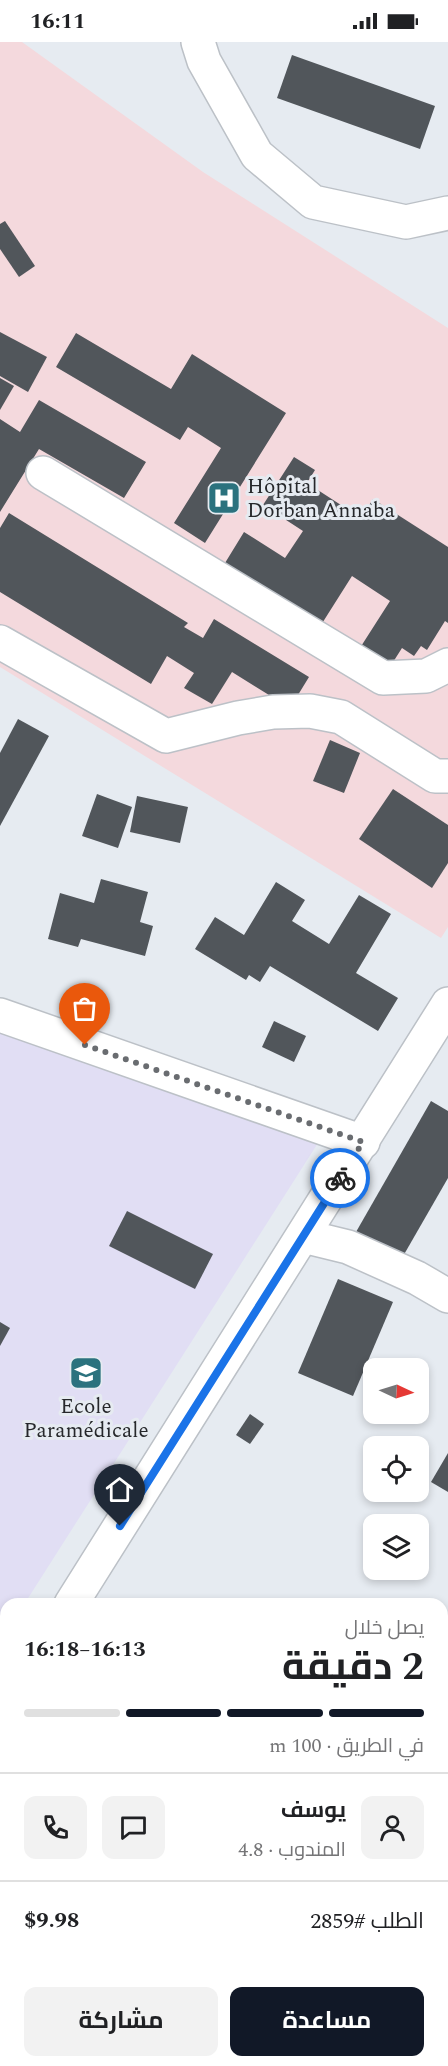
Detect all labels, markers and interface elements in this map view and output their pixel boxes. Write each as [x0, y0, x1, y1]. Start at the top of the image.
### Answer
text: 16:11 [30, 5, 85, 38]
place label: Hôpital Dorban Annaba [247, 471, 396, 527]
hospital icon: Hôpital Dorban Annaba [206, 480, 242, 516]
pin [59, 983, 110, 1045]
icon: bag [68, 992, 101, 1025]
courier [310, 1148, 370, 1208]
icon: bike [324, 1162, 357, 1195]
school or university icon: Ecole Paramédicale [68, 1355, 104, 1391]
north arrow [363, 1358, 429, 1424]
map controls [363, 1358, 429, 1580]
place label: Ecole Paramédicale [23, 1391, 149, 1447]
button: locate [363, 1436, 429, 1502]
pin [94, 1464, 145, 1526]
icon: home [103, 1473, 136, 1506]
button: layers [363, 1514, 429, 1580]
text: يصل خلال [345, 1613, 424, 1643]
text: 16:13–16:18 [24, 1633, 146, 1666]
text: 2 دقيقة [282, 1638, 424, 1697]
text: في الطريق · 100 m [269, 1731, 424, 1761]
text: يوسف [281, 1794, 346, 1827]
button: phone [24, 1796, 87, 1859]
button: chat [102, 1796, 165, 1859]
button: person [361, 1796, 424, 1859]
text: المندوب · 4.8 [238, 1835, 346, 1865]
text: $9.98 [24, 1904, 79, 1937]
text: الطلب #2859 [310, 1905, 424, 1938]
button: مشاركة [24, 1987, 218, 2056]
button: مساعدة [230, 1987, 424, 2056]

